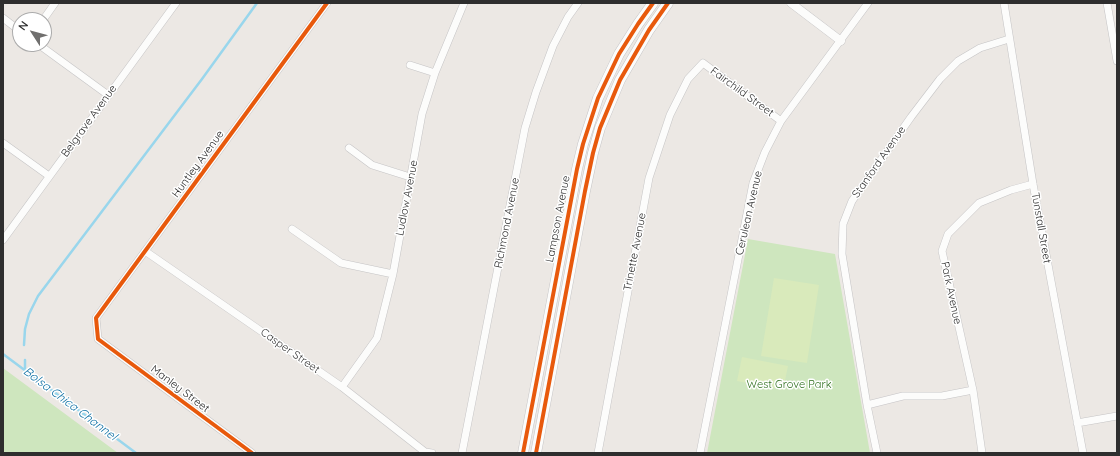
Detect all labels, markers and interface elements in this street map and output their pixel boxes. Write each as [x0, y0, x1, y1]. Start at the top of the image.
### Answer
north arrow [12, 12, 52, 52]
text: N [15, 18, 31, 33]
street label: Fairchild Street [708, 64, 776, 120]
street label: Belgrave Avenue [58, 82, 120, 160]
street label: Stanford Avenue [849, 124, 909, 200]
street label: Huntley Avenue [169, 128, 227, 200]
street label: Ludlow Avenue [393, 159, 421, 237]
street label: Cerulean Avenue [733, 170, 765, 256]
street label: Lampson Avenue [543, 175, 573, 263]
street label: Richmond Avenue [492, 177, 522, 269]
street label: Tunstall Street [1028, 192, 1054, 264]
street label: Trinette Avenue [621, 212, 649, 292]
street label: Park Avenue [938, 260, 964, 326]
street label: Casper Street [258, 326, 322, 376]
street label: Manley Street [148, 363, 212, 415]
water label: Bolsa Chica Channel [20, 364, 120, 444]
park label: West Grove Park [746, 378, 832, 392]

